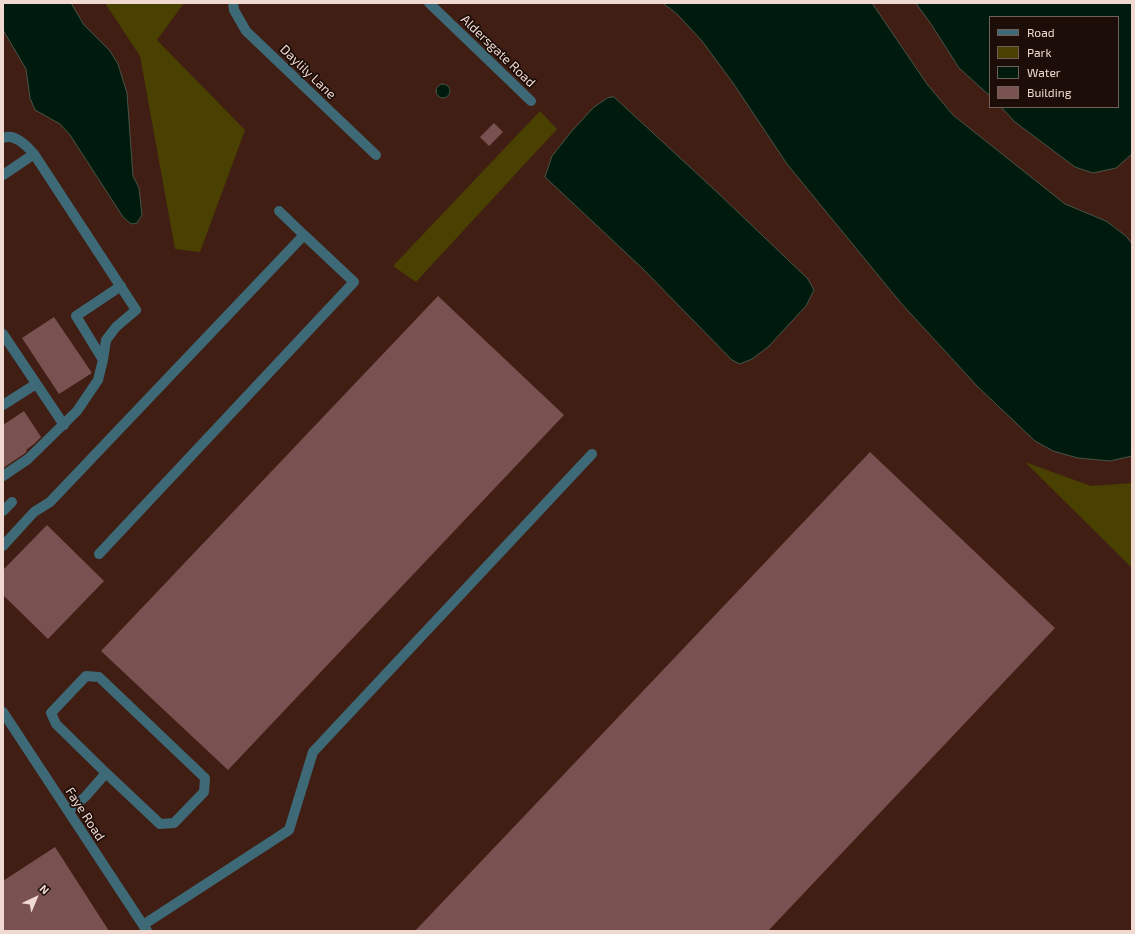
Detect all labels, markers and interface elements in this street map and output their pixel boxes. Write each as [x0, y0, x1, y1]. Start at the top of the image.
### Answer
street label: Aldersgate Road [458, 12, 538, 90]
legend [989, 16, 1119, 108]
text: Road [1027, 25, 1055, 39]
street label: Daylily Lane [277, 42, 339, 102]
text: Park [1027, 45, 1052, 59]
text: Water [1027, 65, 1061, 79]
text: Building [1027, 85, 1071, 99]
street label: Faye Road [62, 784, 108, 844]
north arrow [16, 878, 56, 918]
text: N [37, 882, 52, 896]

